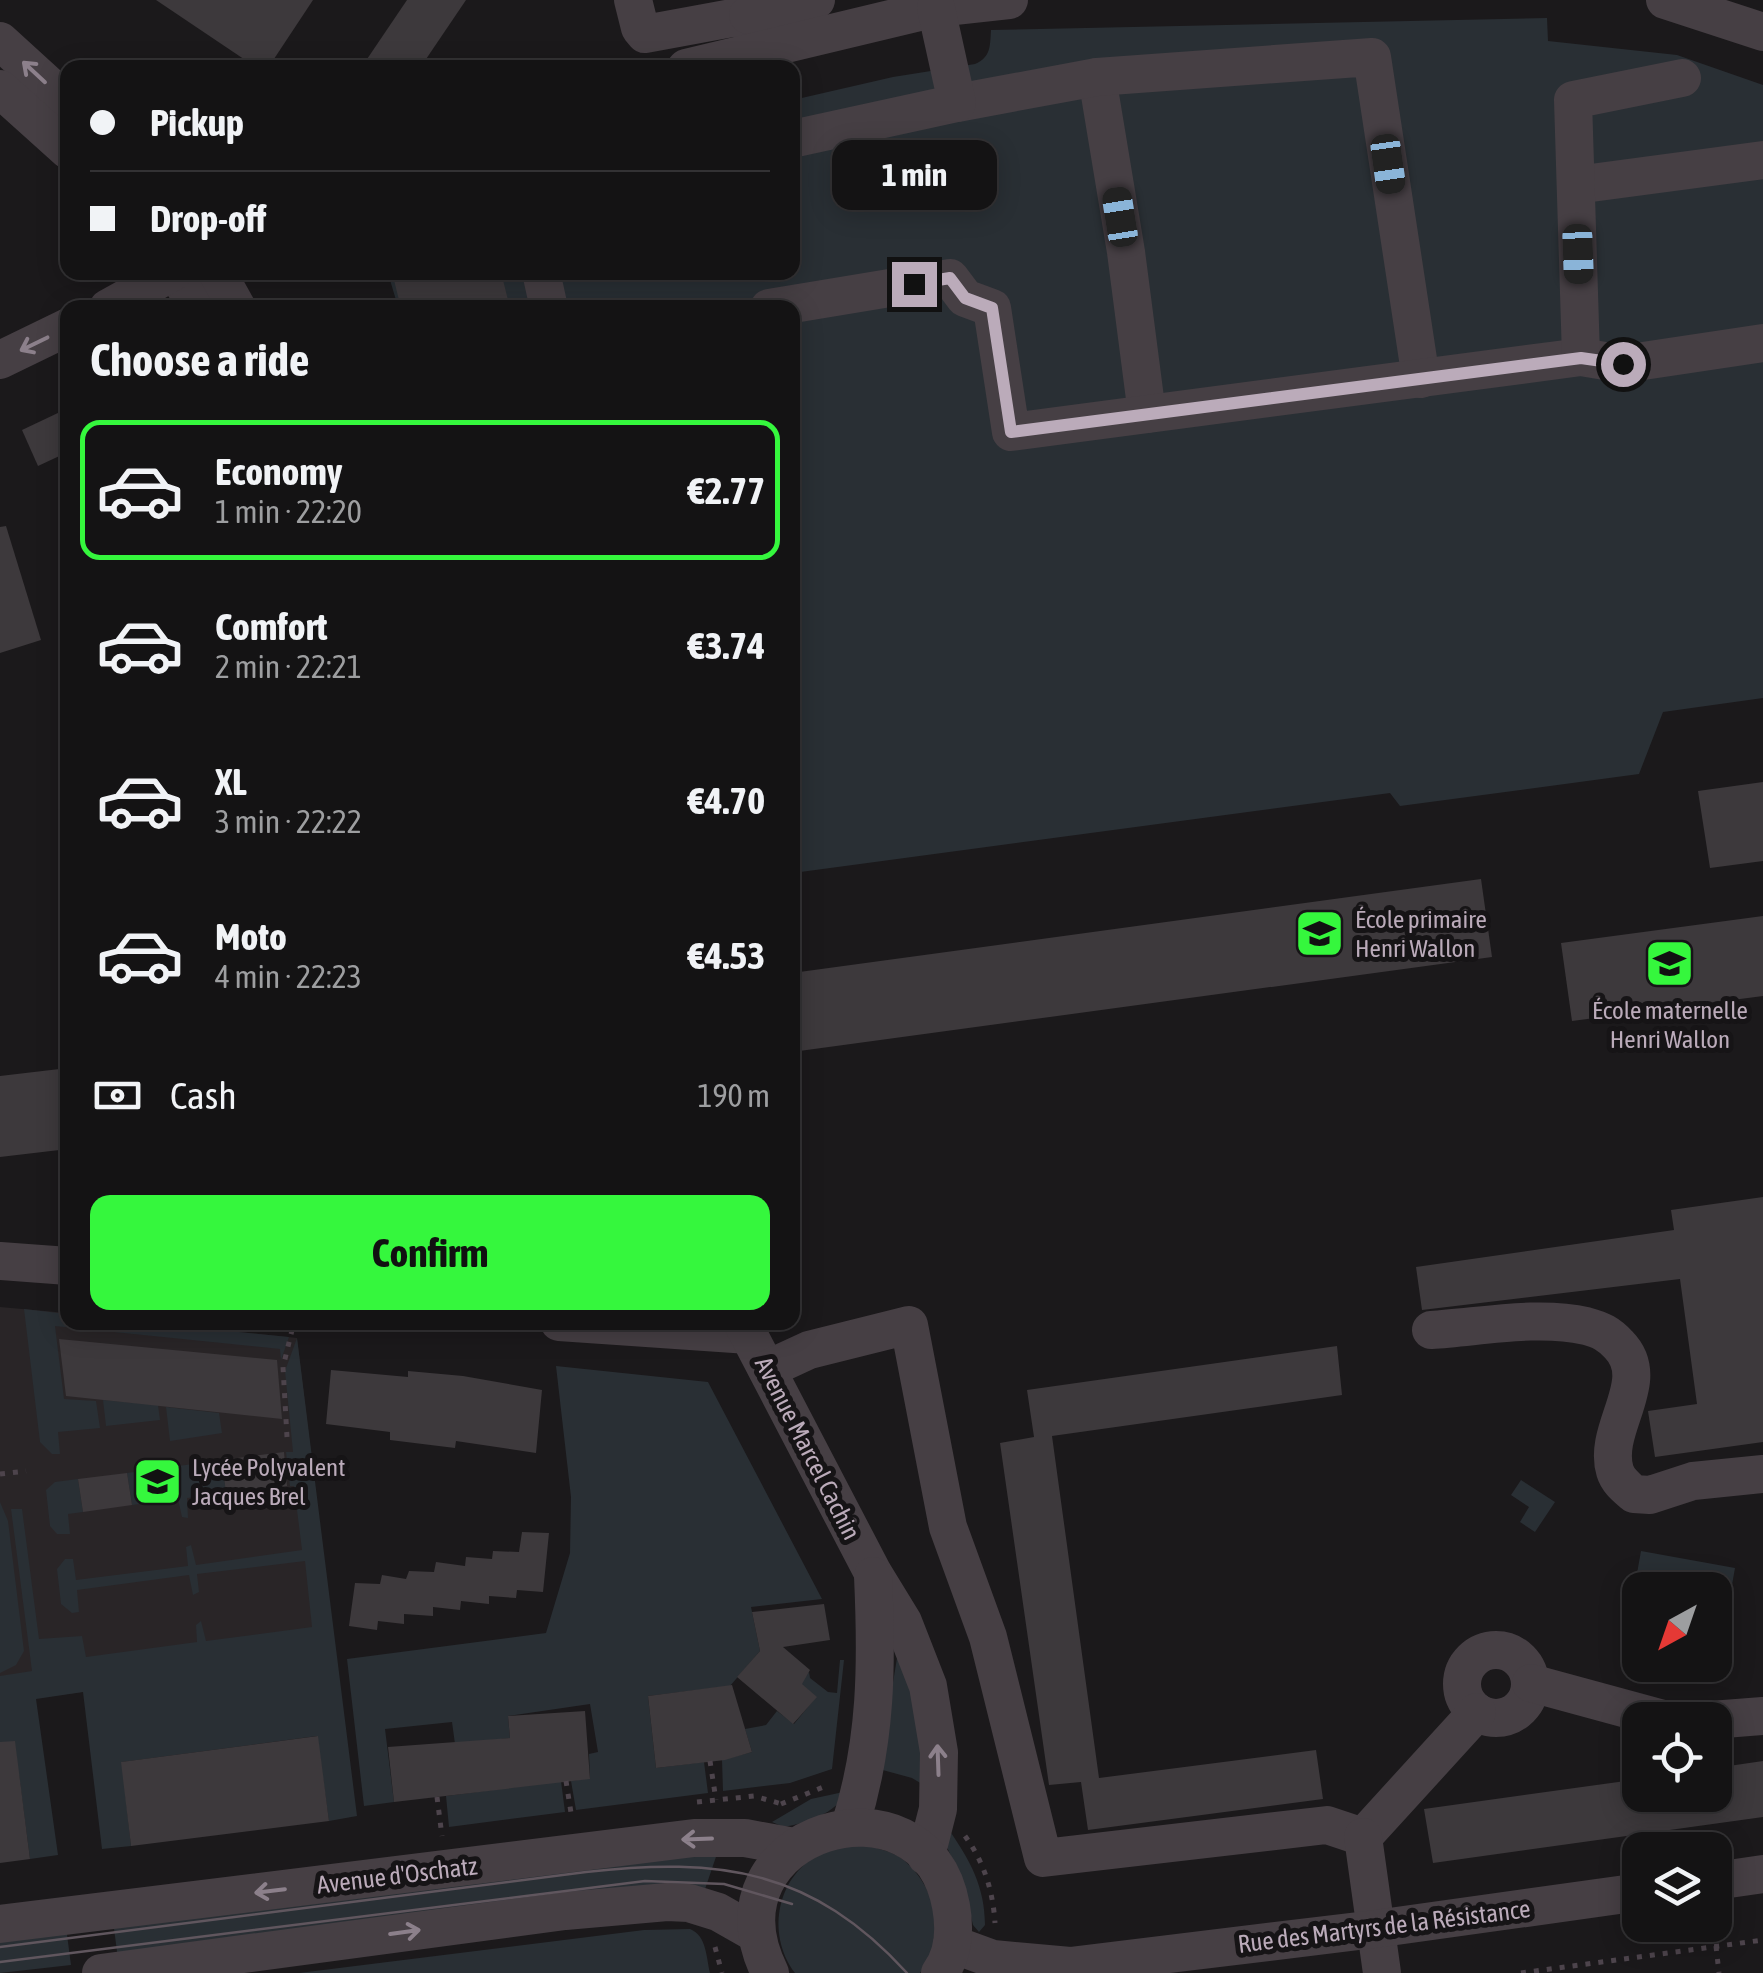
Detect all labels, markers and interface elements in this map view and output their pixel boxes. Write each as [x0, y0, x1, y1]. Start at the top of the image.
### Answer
one-way arrow [22, 61, 47, 84]
text: Pickup [150, 101, 244, 144]
car [1369, 132, 1407, 196]
callout: 1 min [832, 139, 996, 209]
text: 1 min [882, 156, 947, 193]
car [1100, 185, 1140, 249]
text: Drop-off [150, 197, 266, 240]
car [1562, 223, 1594, 285]
route end [892, 262, 937, 307]
text: Choose a ride [90, 334, 309, 386]
one-way arrow [19, 335, 49, 354]
route start [1601, 342, 1646, 387]
icon: car [95, 445, 185, 535]
text: Economy [215, 450, 342, 493]
text: €2.77 [688, 469, 765, 512]
text: 1 min · 22:20 [215, 493, 362, 530]
icon: car [95, 600, 185, 690]
text: Comfort [215, 605, 327, 648]
text: €3.74 [688, 624, 765, 667]
text: 2 min · 22:21 [215, 648, 362, 685]
icon: car [95, 755, 185, 845]
text: XL [215, 760, 247, 803]
text: €4.70 [688, 779, 765, 822]
text: 3 min · 22:22 [215, 803, 362, 840]
place label: École primaire Henri Wallon [1355, 905, 1487, 962]
school or university icon: École primaire Henri Wallon [1294, 907, 1346, 959]
icon: car [95, 910, 185, 1000]
text: Moto [215, 915, 287, 958]
text: €4.53 [688, 934, 765, 977]
school or university icon: École maternelle Henri Wallon [1644, 938, 1696, 990]
text: 4 min · 22:23 [215, 958, 362, 995]
place label: École maternelle Henri Wallon [1592, 996, 1748, 1053]
icon: cash [90, 1068, 145, 1123]
text: Cash [170, 1074, 237, 1117]
text: 190 m [697, 1077, 770, 1114]
button: Confirm [90, 1195, 770, 1310]
street label: Avenue Marcel Cachin [750, 1352, 866, 1544]
place label: Lycée Polyvalent Jacques Brel [192, 1453, 345, 1510]
school or university icon: Lycée Polyvalent Jacques Brel [131, 1455, 183, 1507]
north arrow [1622, 1572, 1732, 1682]
map controls [1622, 1572, 1732, 1942]
button: locate [1622, 1702, 1732, 1812]
one-way arrow [929, 1744, 948, 1776]
one-way arrow [682, 1830, 714, 1849]
button: layers [1622, 1832, 1732, 1942]
street label: Avenue d'Oschatz [315, 1851, 479, 1899]
one-way arrow [255, 1882, 287, 1900]
street label: Rue des Martyrs de la Résistance [1236, 1894, 1532, 1958]
one-way arrow [389, 1923, 421, 1941]

